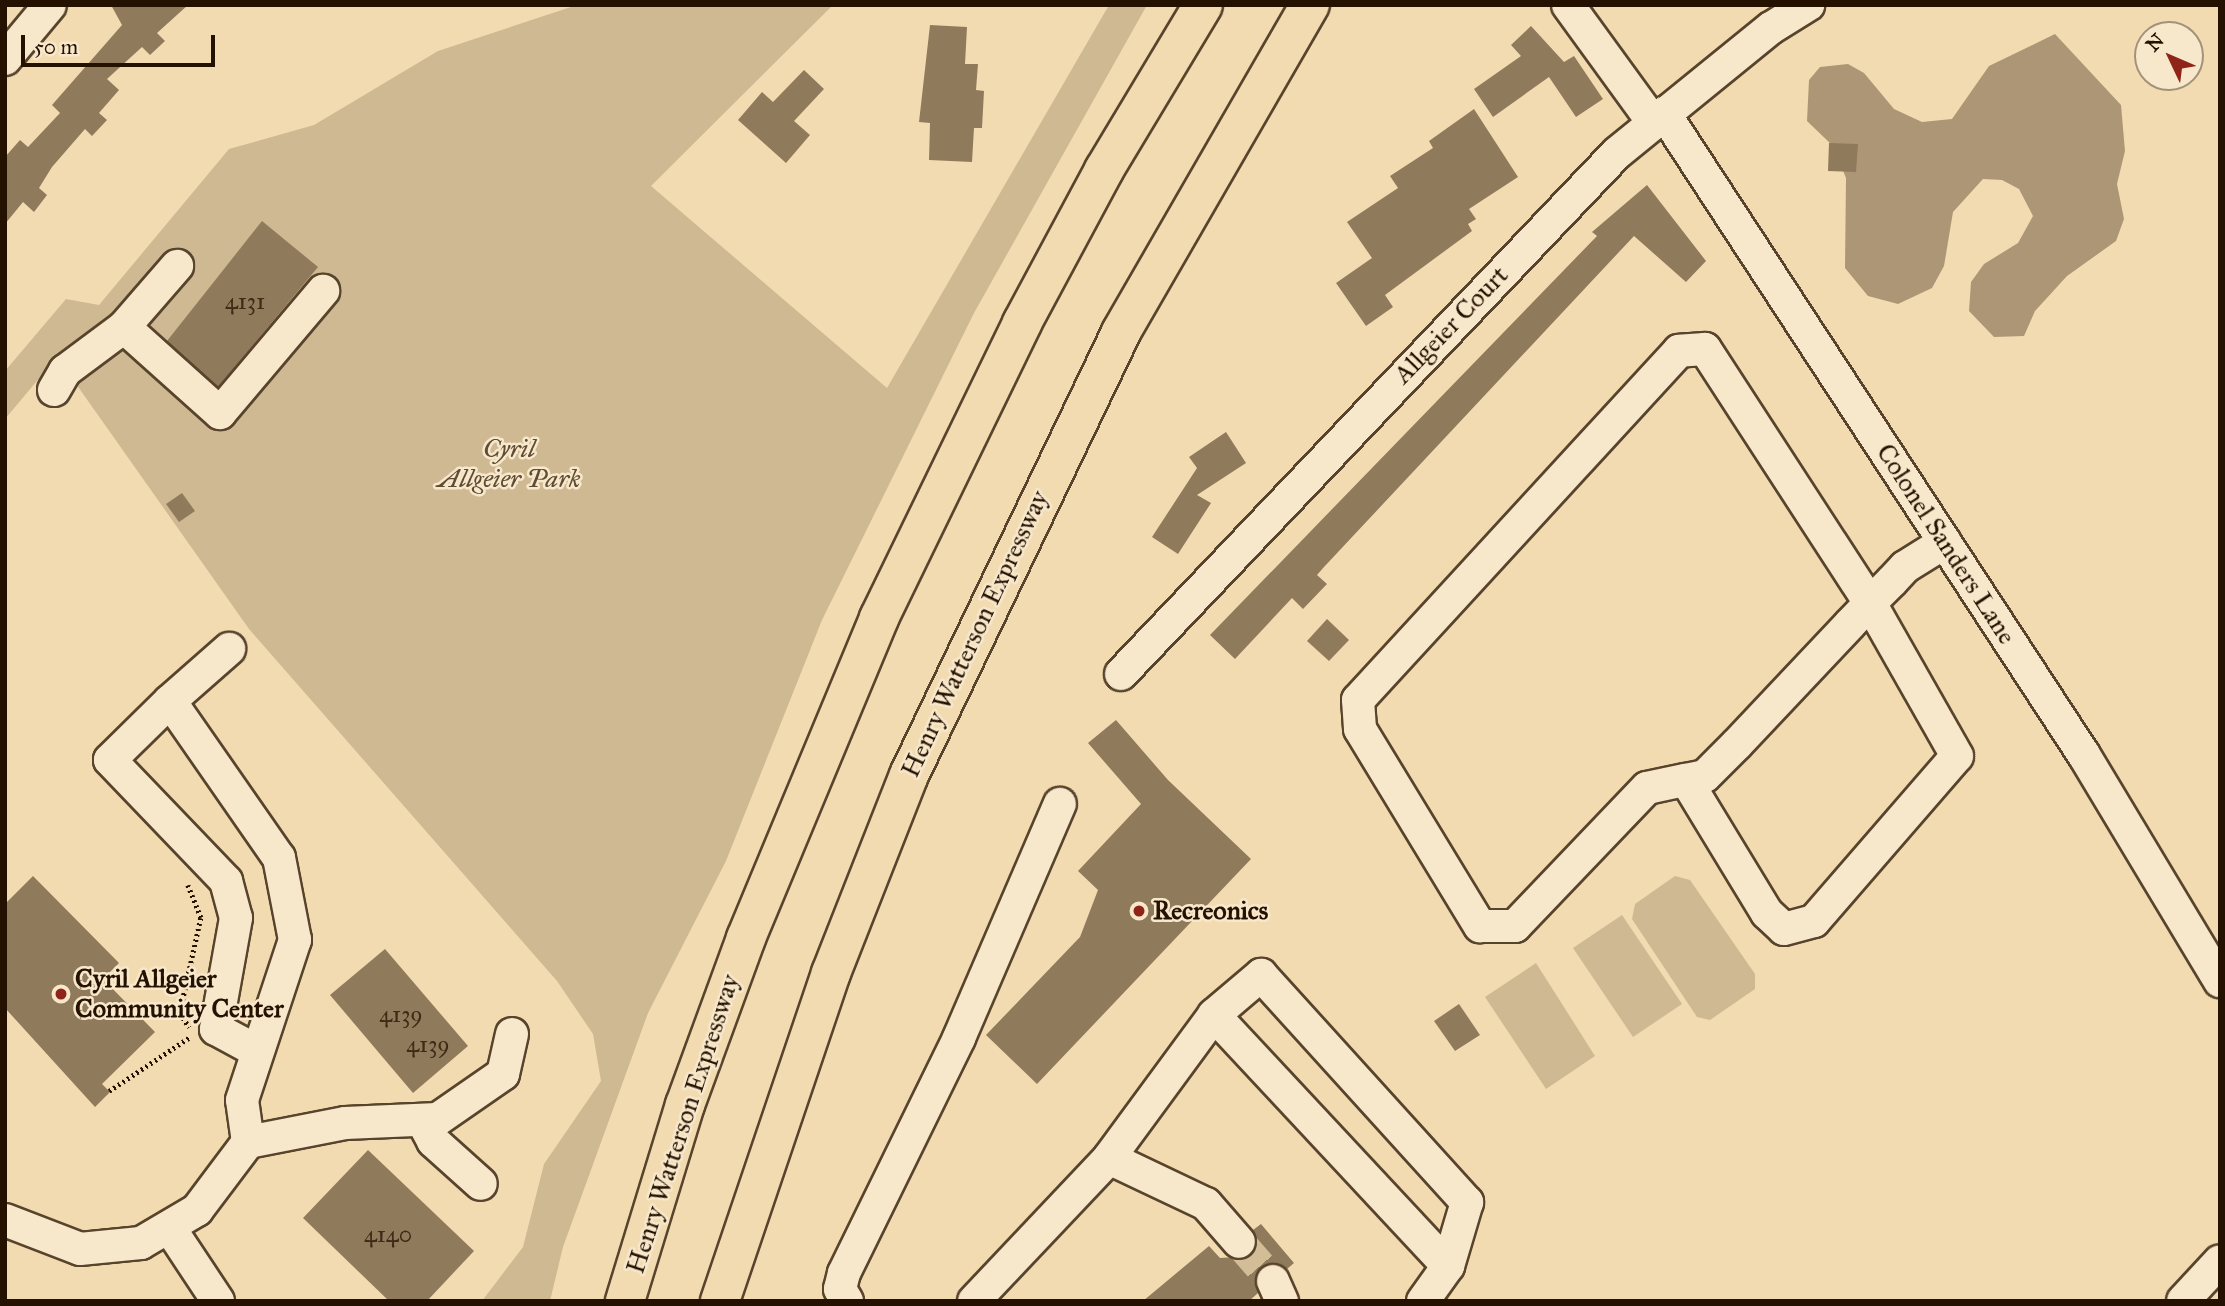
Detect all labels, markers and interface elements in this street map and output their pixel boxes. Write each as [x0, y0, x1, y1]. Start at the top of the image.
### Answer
scale bar [24, 21, 219, 65]
north arrow [2134, 21, 2204, 91]
text: N [2141, 29, 2169, 56]
text: 50 m [34, 34, 78, 60]
street label: Allgeier Court [1387, 260, 1515, 390]
house number: 4131 [225, 287, 265, 315]
park label: Cyril Allgeier Park [437, 433, 581, 494]
street label: Colonel Sanders Lane [1870, 438, 2022, 650]
street label: Henry Watterson Expressway [895, 486, 1055, 782]
place label: Recreonics [1153, 895, 1268, 927]
marker: Recreonics [1131, 903, 1147, 919]
place label: Cyril Allgeier Community Center [75, 963, 284, 1024]
street label: Henry Watterson Expressway [620, 970, 746, 1278]
marker: Cyril Allgeier Community Center [53, 986, 69, 1002]
house number: 4139 [379, 1000, 423, 1028]
house number: 4139 [406, 1030, 450, 1058]
house number: 4140 [364, 1220, 412, 1248]

